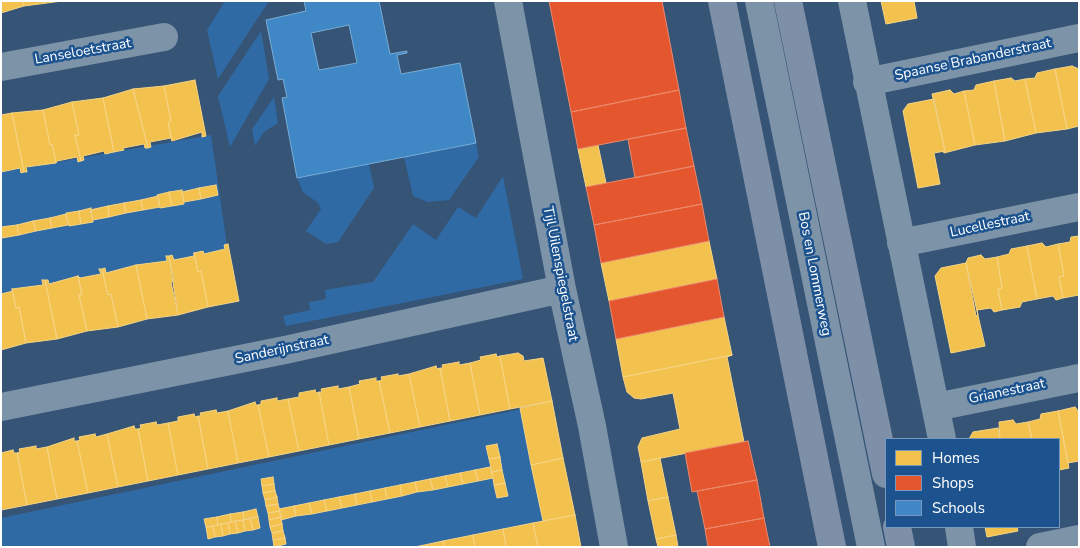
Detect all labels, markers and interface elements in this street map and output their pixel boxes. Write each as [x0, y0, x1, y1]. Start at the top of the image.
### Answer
street label: Lanseloetstraat [33, 35, 133, 69]
street label: Spaanse Brabanderstraat [893, 35, 1053, 85]
street label: Tijl Uilenspiegelstraat [539, 205, 581, 343]
street label: Lucellestraat [949, 208, 1031, 242]
street label: Bos en Lommerweg [794, 211, 834, 337]
street label: Sanderijnstraat [234, 332, 330, 368]
street label: Grianestraat [967, 376, 1047, 408]
legend [885, 438, 1060, 528]
text: Homes [932, 448, 980, 468]
text: Shops [932, 473, 974, 493]
text: Schools [932, 498, 985, 518]

